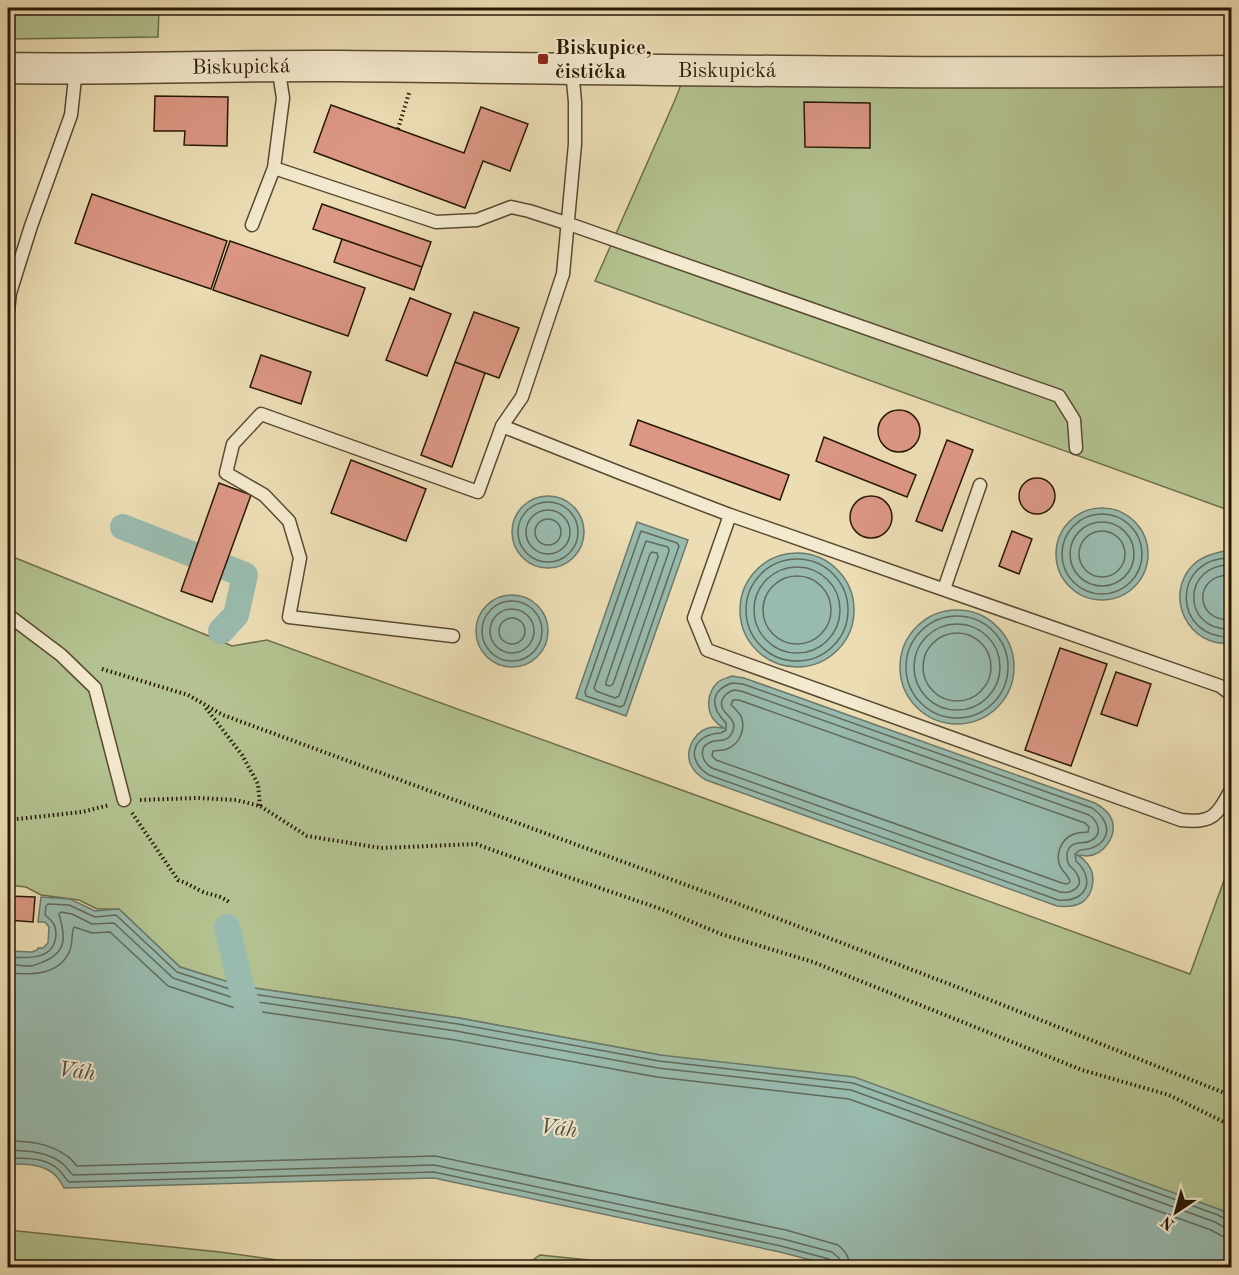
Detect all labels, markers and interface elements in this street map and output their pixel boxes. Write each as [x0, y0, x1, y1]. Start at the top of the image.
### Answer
place label: Biskupice, čistička [555, 38, 652, 83]
marker: Biskupice, čistička [536, 52, 550, 66]
street label: Biskupická [192, 56, 290, 79]
street label: Biskupická [678, 61, 776, 82]
water label: Váh [57, 1059, 97, 1085]
water label: Váh [539, 1116, 579, 1142]
north arrow [1146, 1182, 1206, 1242]
text: N [1158, 1212, 1178, 1233]

